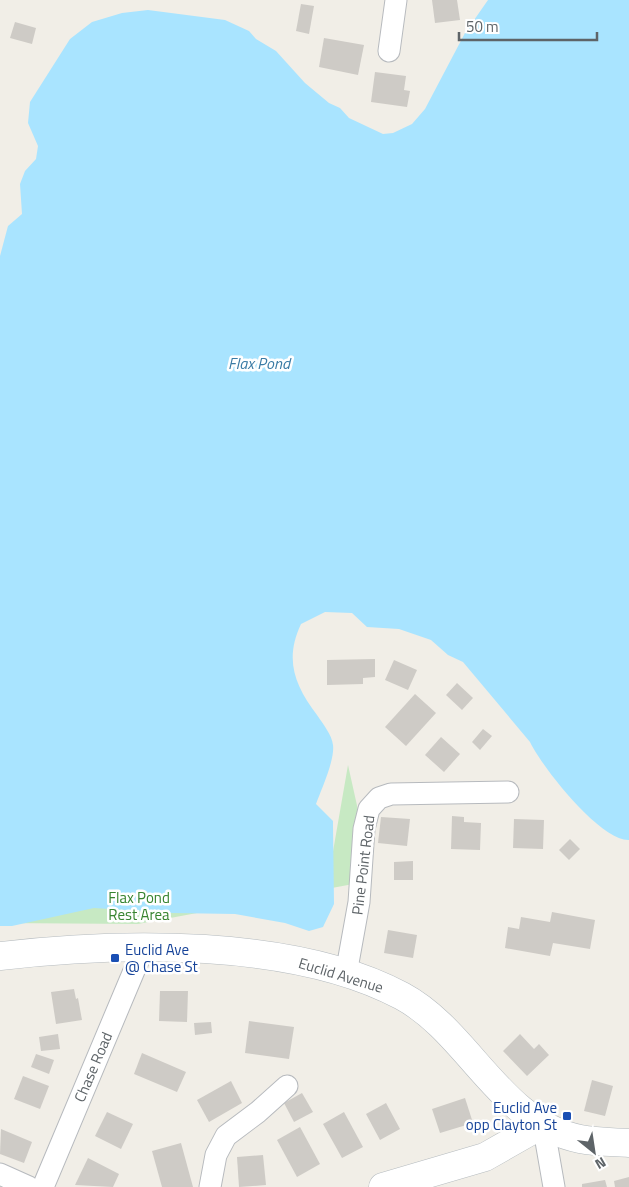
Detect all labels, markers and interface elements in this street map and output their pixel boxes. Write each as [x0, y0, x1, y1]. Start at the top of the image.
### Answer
scale bar [459, 10, 596, 42]
text: 50 m [466, 15, 499, 38]
water label: Flax Pond [228, 351, 292, 375]
street label: Pine Point Road [345, 814, 381, 916]
park label: Flax Pond Rest Area [108, 886, 170, 926]
place label: Euclid Ave @ Chase St [125, 938, 199, 978]
street label: Euclid Avenue [296, 951, 386, 999]
marker: Euclid Ave @ Chase St [109, 952, 121, 964]
street label: Chase Road [68, 1028, 118, 1106]
place label: Euclid Ave opp Clayton St [466, 1096, 558, 1136]
marker: Euclid Ave opp Clayton St [561, 1110, 573, 1122]
north arrow [569, 1127, 619, 1177]
text: N [591, 1152, 610, 1175]

